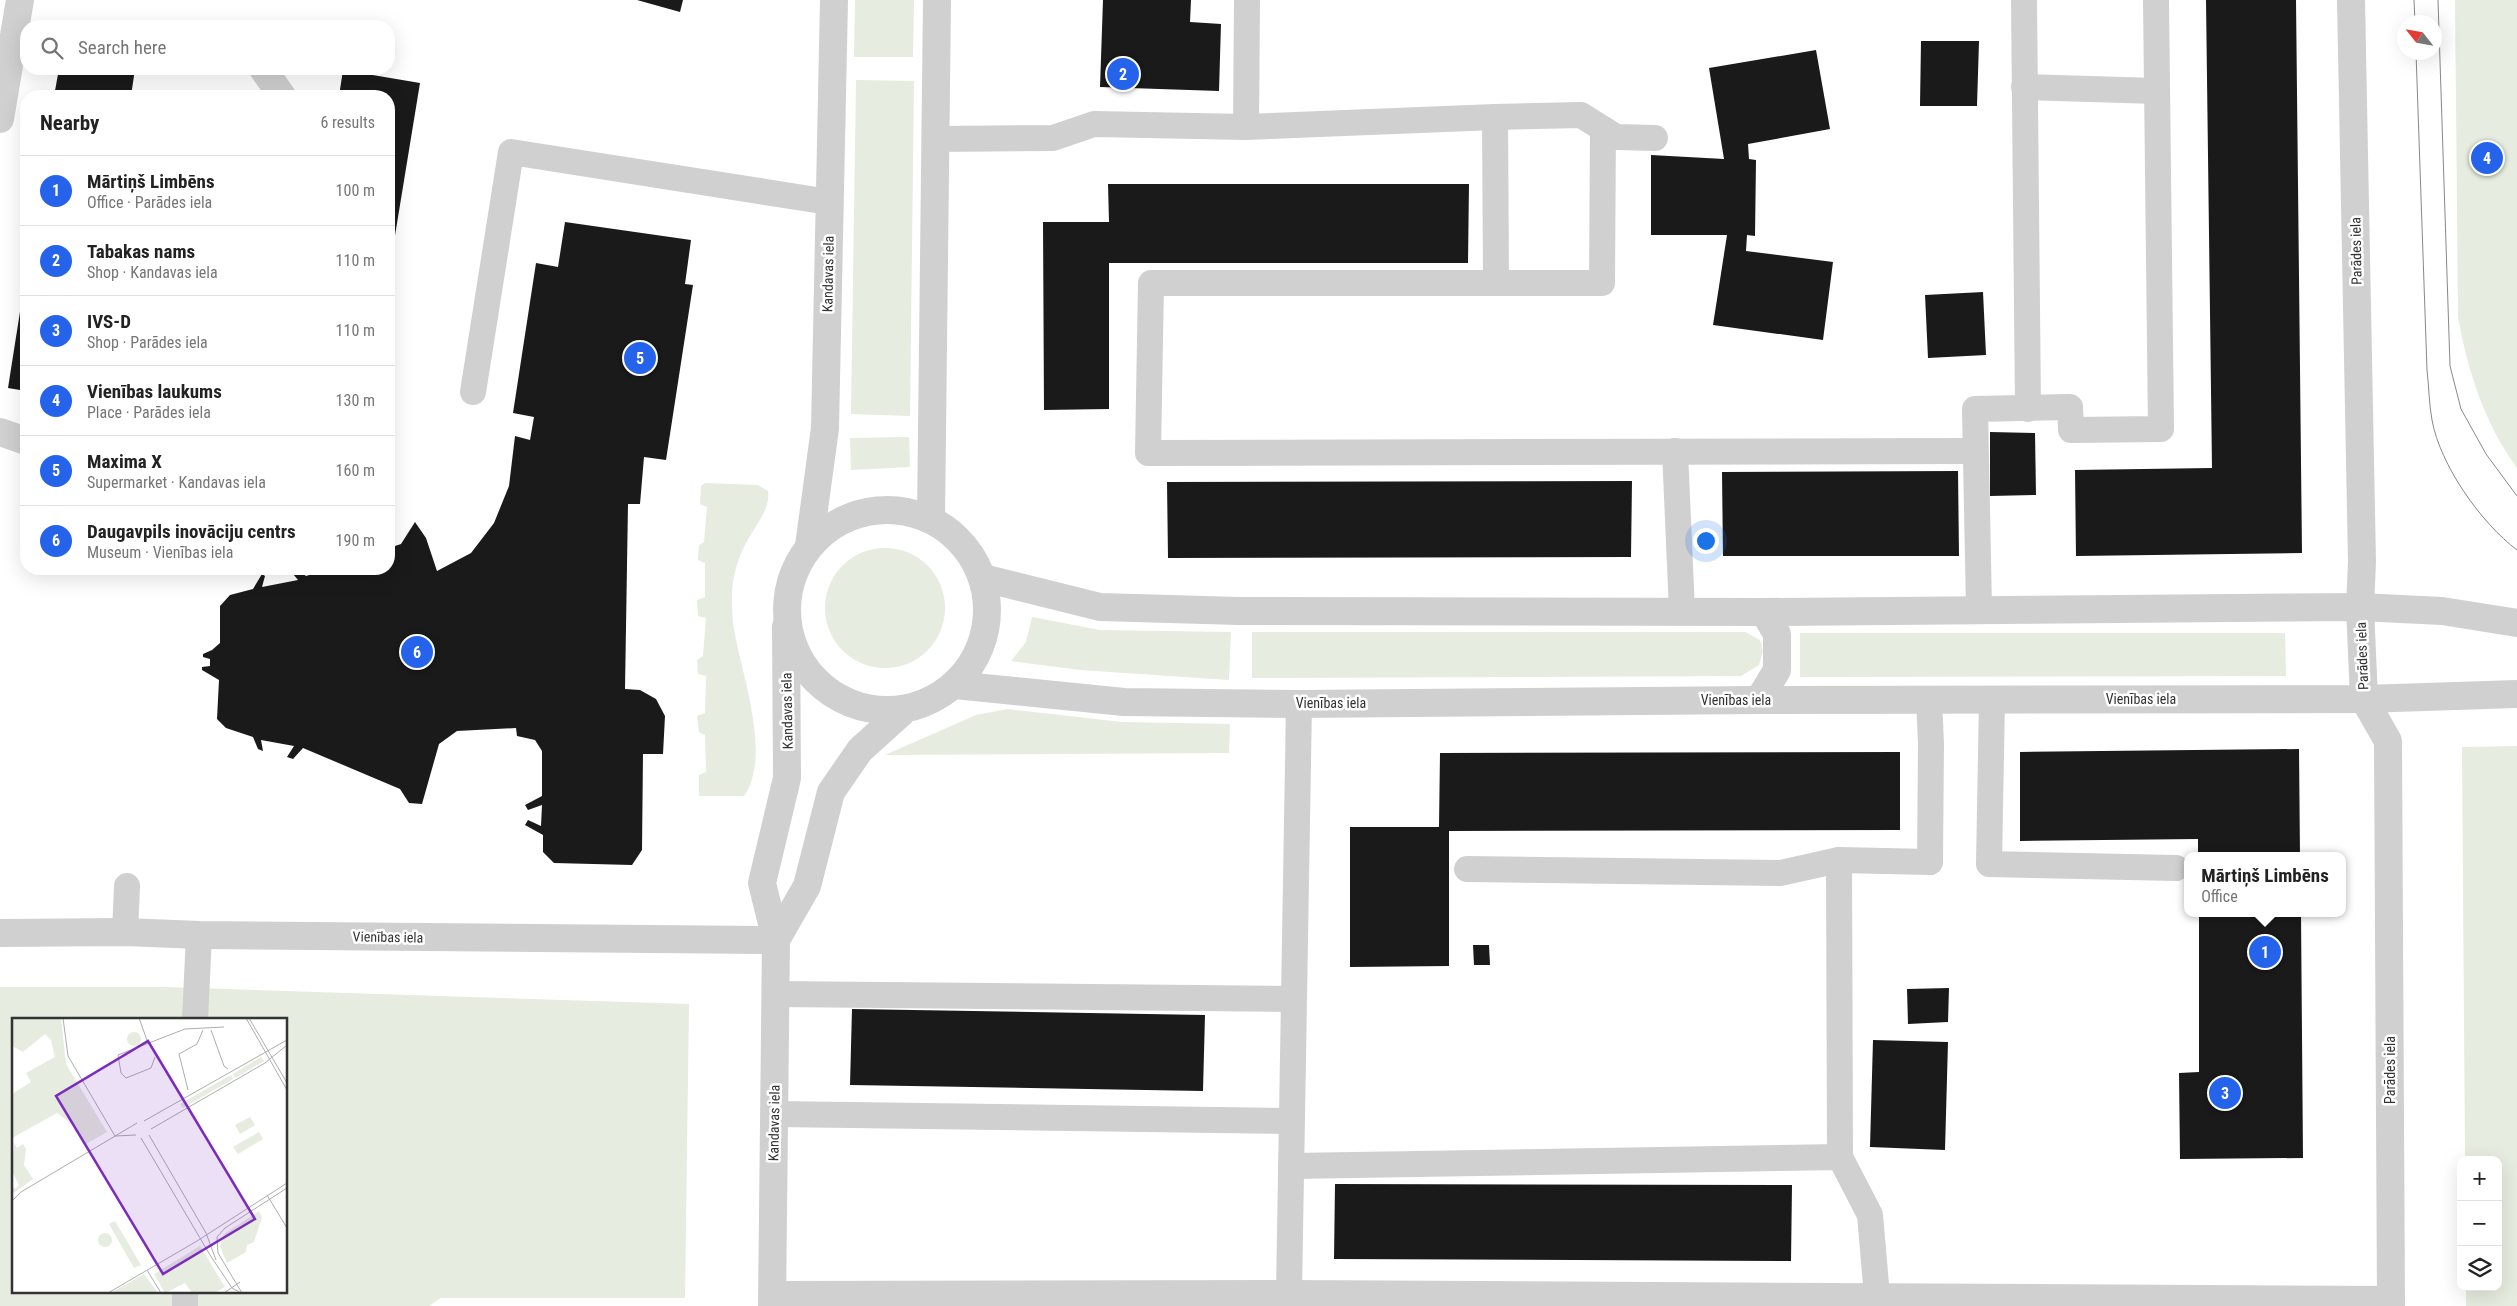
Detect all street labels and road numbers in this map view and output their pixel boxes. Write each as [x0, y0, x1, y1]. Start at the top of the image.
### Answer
street label: Parādes iela [2347, 217, 2365, 285]
street label: Kandavas iela [819, 236, 837, 312]
street label: Parādes iela [2353, 622, 2371, 690]
street label: Kandavas iela [778, 673, 796, 749]
street label: Vienības iela [2106, 691, 2176, 707]
street label: Vienības iela [1701, 692, 1771, 708]
street label: Vienības iela [1296, 695, 1366, 711]
street label: Vienības iela [353, 928, 423, 946]
street label: Parādes iela [2382, 1036, 2398, 1104]
street label: Kandavas iela [765, 1085, 783, 1161]

